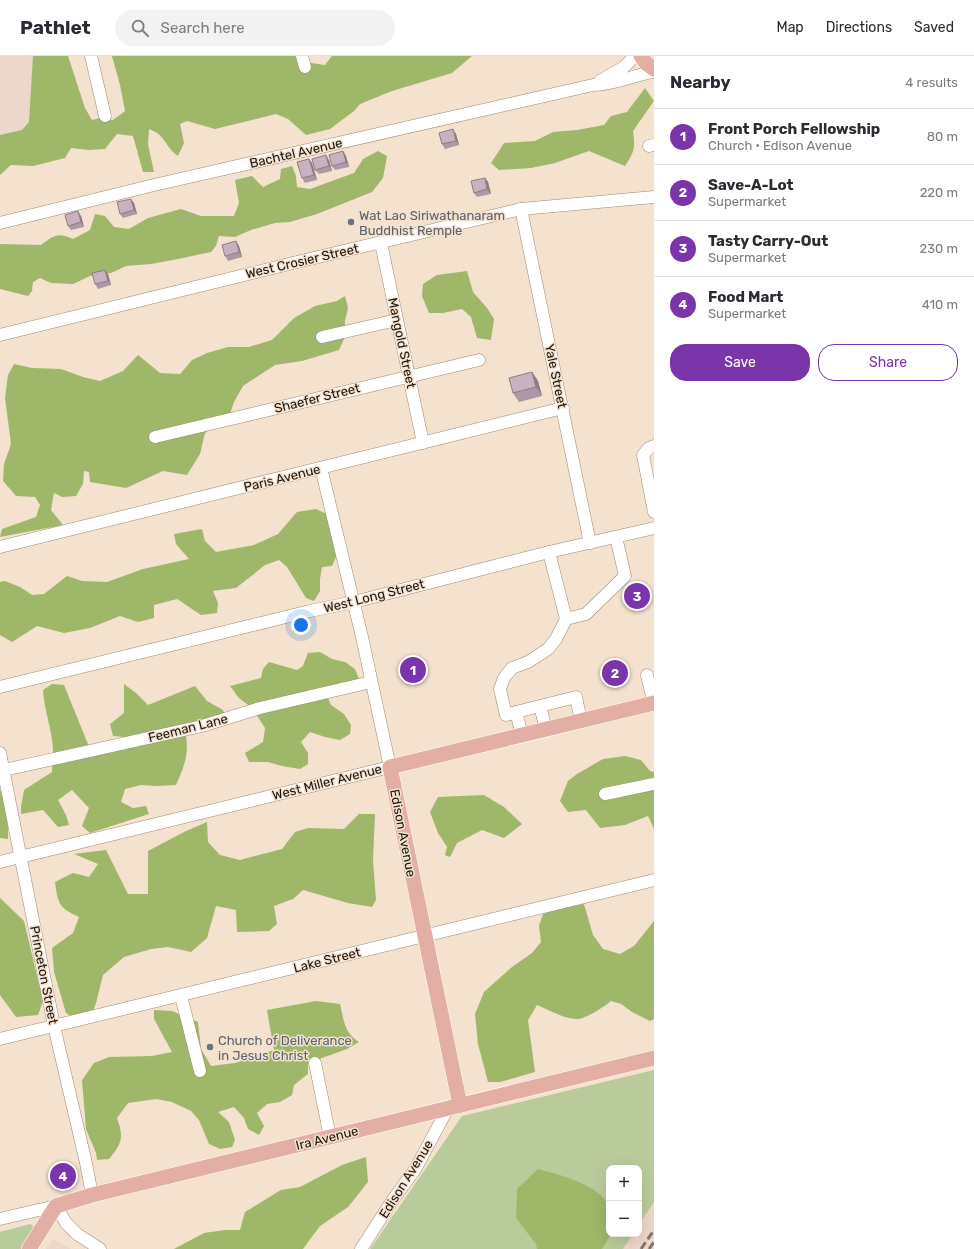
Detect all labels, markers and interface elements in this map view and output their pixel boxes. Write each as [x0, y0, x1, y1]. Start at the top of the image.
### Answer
search box [115, 10, 395, 46]
text: Pathlet [20, 16, 91, 39]
icon: search [129, 17, 151, 39]
text: Search here [161, 19, 245, 37]
text: Map [777, 19, 804, 36]
text: Directions [826, 19, 892, 36]
text: Saved [914, 19, 954, 36]
text: Nearby [670, 72, 731, 92]
text: 4 results [905, 75, 958, 90]
text: Front Porch Fellowship [708, 120, 880, 138]
text: 1 [680, 129, 686, 144]
text: 80 m [927, 129, 958, 144]
street label: Bachtel Avenue [248, 135, 344, 171]
text: Church · Edison Avenue [708, 138, 852, 153]
text: Save-A-Lot [708, 176, 794, 194]
text: 2 [679, 185, 687, 200]
text: 220 m [920, 185, 958, 200]
text: Supermarket [708, 194, 786, 209]
place label: Wat Lao Siriwathanaram Buddhist Remple [359, 208, 505, 238]
marker: Wat Lao Siriwathanaram Buddhist Remple [346, 217, 356, 227]
text: Tasty Carry-Out [708, 232, 828, 250]
street label: West Crosier Street [244, 241, 360, 281]
text: 3 [679, 241, 687, 256]
text: 230 m [920, 241, 958, 256]
text: Supermarket [708, 250, 786, 265]
text: Food Mart [708, 288, 783, 306]
street label: Mangold Street [384, 296, 419, 390]
text: 4 [679, 297, 687, 312]
text: 410 m [922, 297, 958, 312]
text: Supermarket [708, 306, 786, 321]
street label: Yale Street [542, 342, 570, 410]
button: Save [670, 344, 810, 381]
button: Share [818, 344, 958, 381]
street label: Shaefer Street [273, 380, 361, 416]
street label: Paris Avenue [242, 461, 322, 495]
street label: West Long Street [322, 576, 426, 617]
pin: 3 [624, 581, 650, 611]
your location [291, 615, 311, 635]
pin: 1 [400, 655, 426, 685]
pin: 2 [602, 658, 628, 688]
street label: Feeman Lane [147, 711, 229, 745]
street label: West Miller Avenue [271, 761, 383, 803]
street label: Edison Avenue [387, 788, 419, 878]
street label: Princeton Street [27, 925, 61, 1025]
street label: Lake Street [292, 944, 362, 976]
place label: Church of Deliverance in Jesus Christ [218, 1033, 352, 1063]
marker: Church of Deliverance in Jesus Christ [205, 1042, 215, 1052]
street label: Ira Avenue [294, 1123, 360, 1153]
street label: Edison Avenue [376, 1137, 436, 1221]
pin: 4 [50, 1161, 76, 1191]
map controls [606, 1165, 642, 1237]
button: + [606, 1165, 642, 1201]
button: − [606, 1201, 642, 1237]

